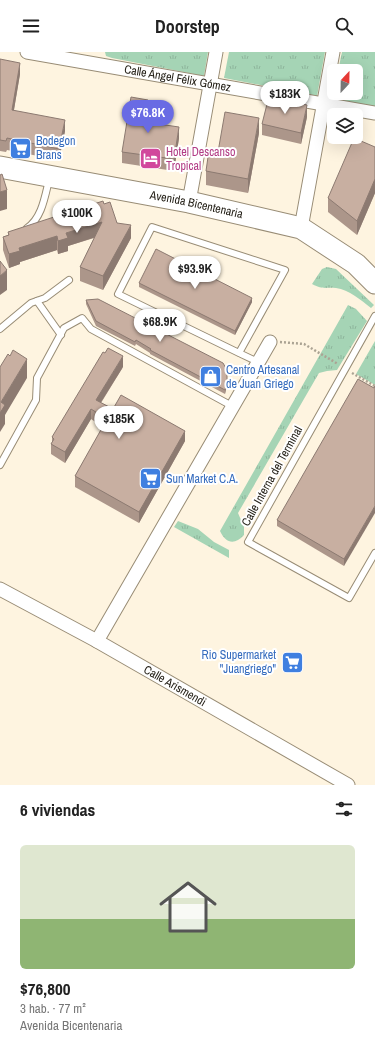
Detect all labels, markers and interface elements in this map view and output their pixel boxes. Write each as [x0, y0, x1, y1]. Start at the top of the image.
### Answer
text: Doorstep [155, 14, 220, 39]
icon: menu [20, 15, 42, 37]
icon: search [333, 15, 355, 37]
street label: Calle Ángel Félix Gómez [123, 61, 232, 96]
north arrow [327, 64, 363, 100]
map controls [327, 64, 363, 144]
pin: $183K [257, 81, 313, 115]
text: $183K [269, 85, 301, 102]
pin: $76.8K [115, 100, 181, 134]
text: $76.8K [131, 104, 165, 121]
button: layers [327, 108, 363, 144]
place label: Bodegon Brans [36, 133, 75, 163]
supermarket icon: Bodegon Brans [8, 135, 34, 161]
place label: Hotel Descanso Tropical [166, 144, 235, 174]
hotel icon: Hotel Descanso Tropical [137, 146, 163, 172]
street label: Avenida Bicentenaria [148, 187, 245, 222]
pin: $100K [49, 200, 105, 234]
text: $100K [61, 204, 93, 221]
pin: $93.9K [162, 256, 228, 290]
text: $93.9K [178, 260, 212, 277]
pin: $68.9K [127, 309, 193, 343]
text: $68.9K [143, 313, 177, 330]
place label: Centro Artesanal de Juan Griego [226, 362, 299, 392]
shop icon: Centro Artesanal de Juan Griego [198, 364, 224, 390]
pin: $185K [91, 406, 147, 440]
text: $185K [103, 410, 135, 427]
street label: Calle Interna del Terminal [238, 423, 306, 529]
supermarket icon: Sun Market C.A. [137, 466, 163, 492]
place label: Sun Market C.A. [166, 471, 238, 487]
place label: Rio Supermarket "Juangriego" [202, 647, 276, 677]
supermarket icon: Rio Supermarket "Juangriego" [279, 649, 305, 675]
street label: Calle Arismendi [141, 662, 209, 710]
text: 6 viviendas [20, 798, 95, 821]
icon: filters [333, 798, 355, 820]
icon: home [152, 871, 224, 943]
text: $76,800 [20, 977, 70, 1000]
text: 3 hab. · 77 m² [20, 1000, 86, 1017]
text: Avenida Bicentenaria [20, 1017, 122, 1034]

